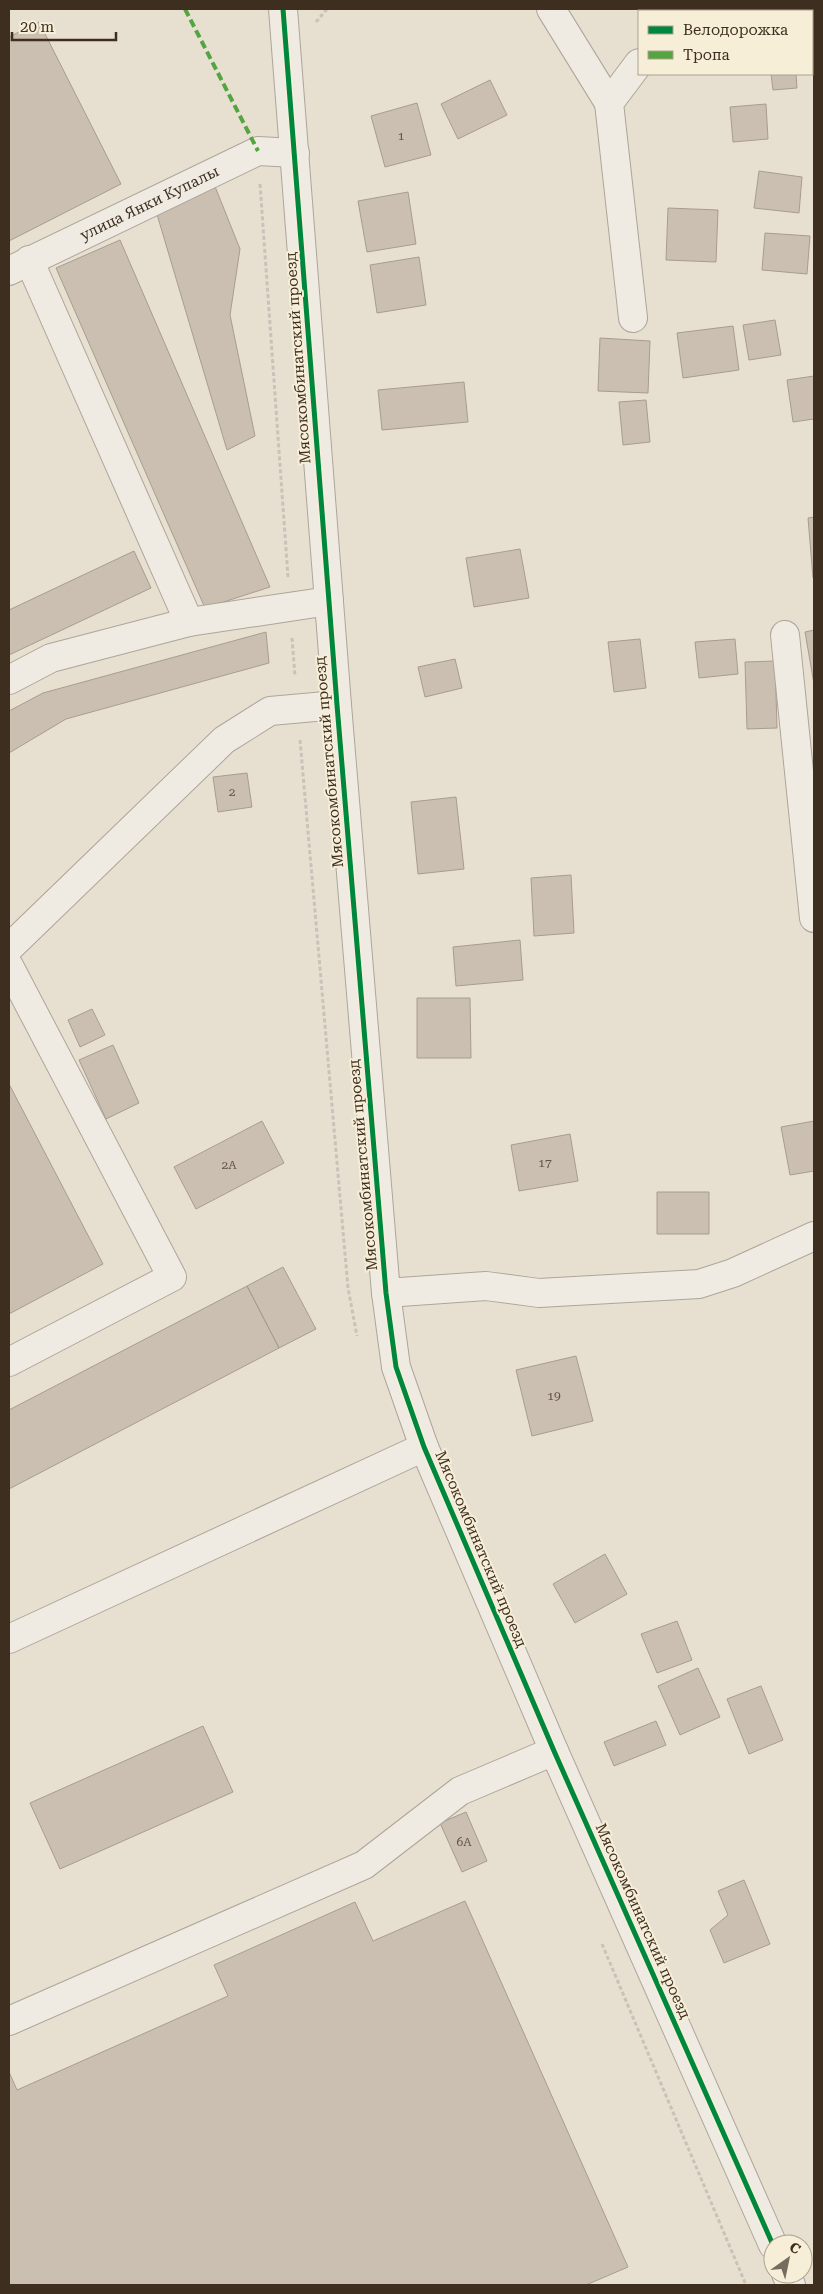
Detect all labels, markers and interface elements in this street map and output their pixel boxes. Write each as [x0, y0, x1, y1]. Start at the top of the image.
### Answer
scale bar [12, 10, 116, 42]
legend [638, 10, 813, 75]
text: 20 m [20, 18, 55, 36]
text: Велодорожка [683, 21, 788, 39]
text: Тропа [683, 46, 730, 64]
house number: 1 [398, 129, 405, 143]
street label: улица Янки Купалы [77, 162, 222, 244]
street label: Мясокомбинатский проезд [282, 251, 314, 464]
street label: Мясокомбинатский проезд [311, 655, 347, 868]
house number: 2 [229, 785, 236, 799]
street label: Мясокомбинатский проезд [345, 1058, 381, 1271]
house number: 17 [538, 1156, 552, 1170]
house number: 2А [221, 1158, 237, 1172]
house number: 19 [547, 1389, 561, 1403]
street label: Мясокомбинатский проезд [431, 1448, 531, 1651]
street label: Мясокомбинатский проезд [592, 1820, 695, 2022]
house number: 6А [456, 1835, 472, 1849]
north arrow [763, 2234, 813, 2284]
text: С [787, 2239, 804, 2258]

